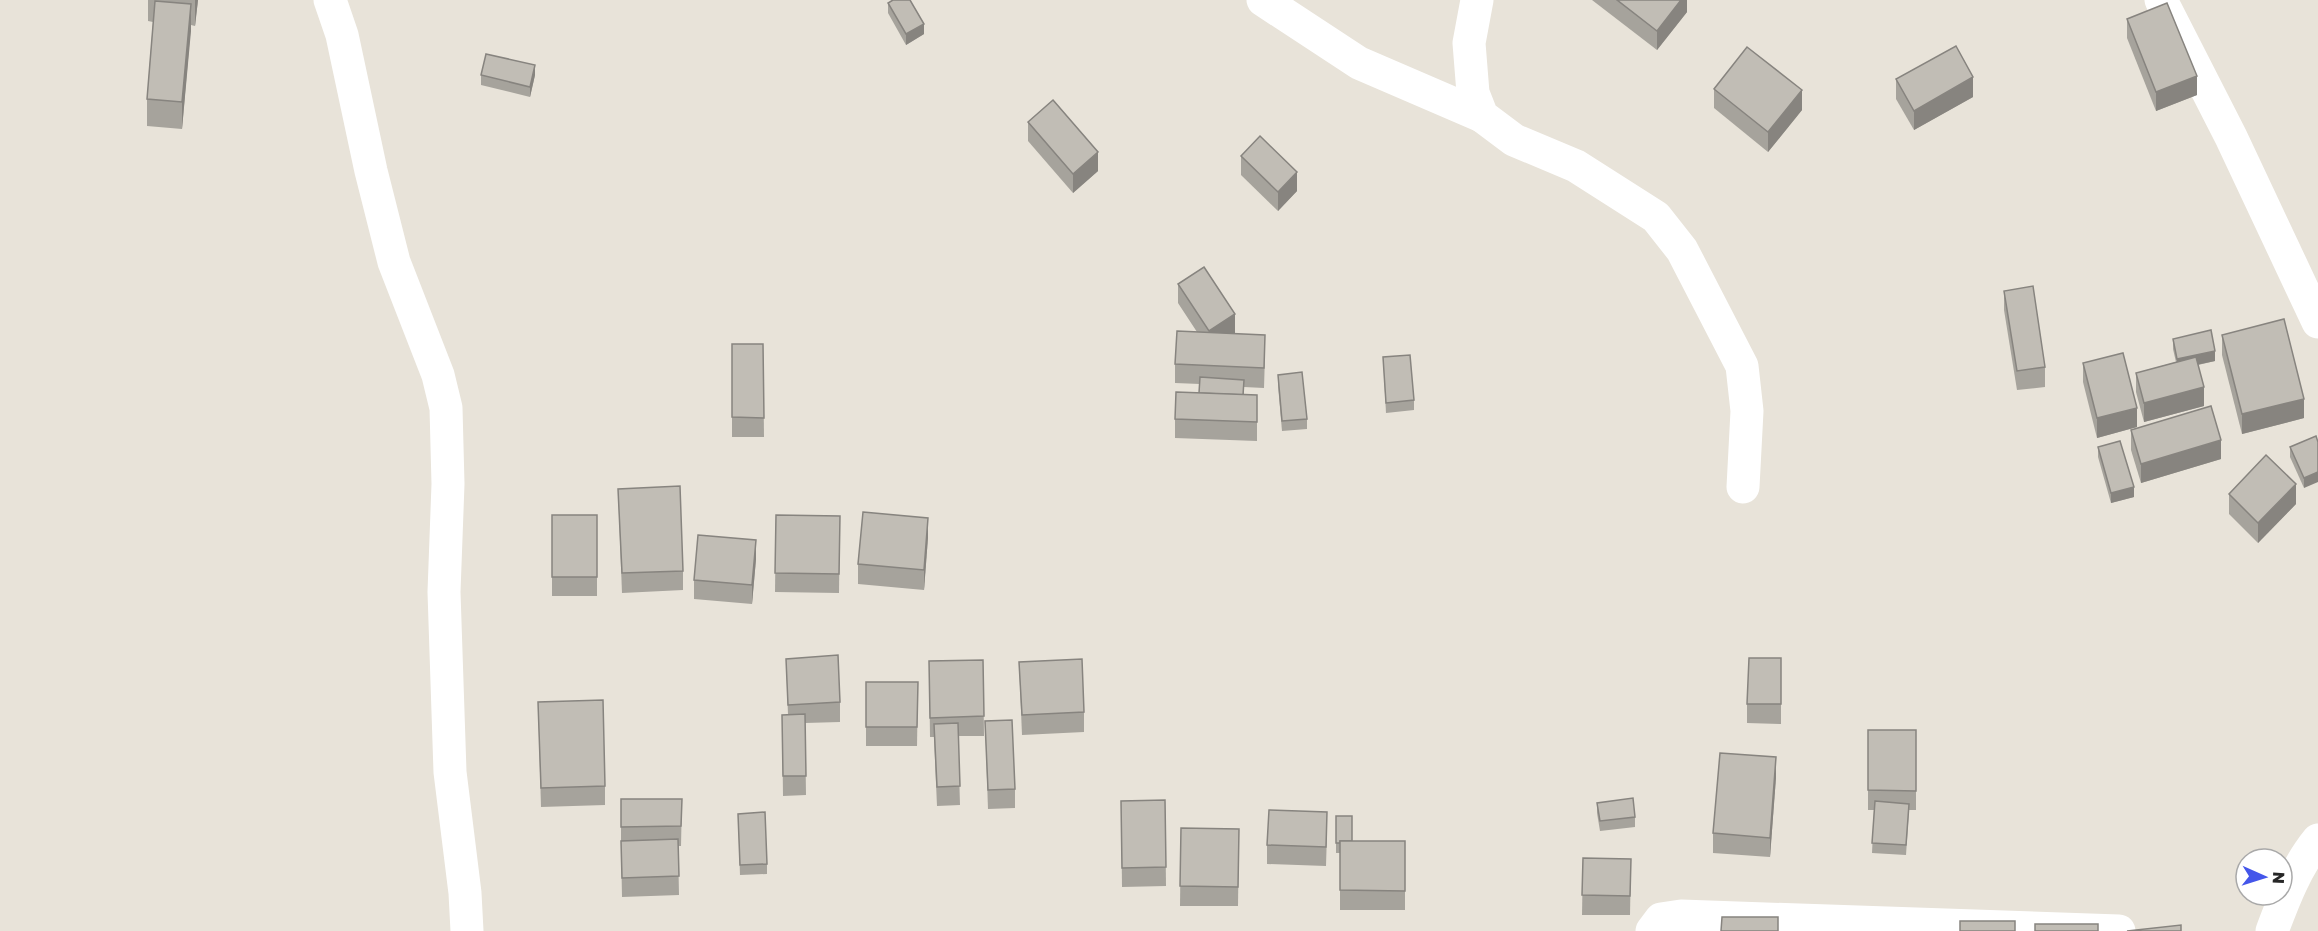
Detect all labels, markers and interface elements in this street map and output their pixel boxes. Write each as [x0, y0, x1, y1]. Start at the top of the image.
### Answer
north arrow [2234, 847, 2294, 907]
text: N [2269, 871, 2289, 884]

